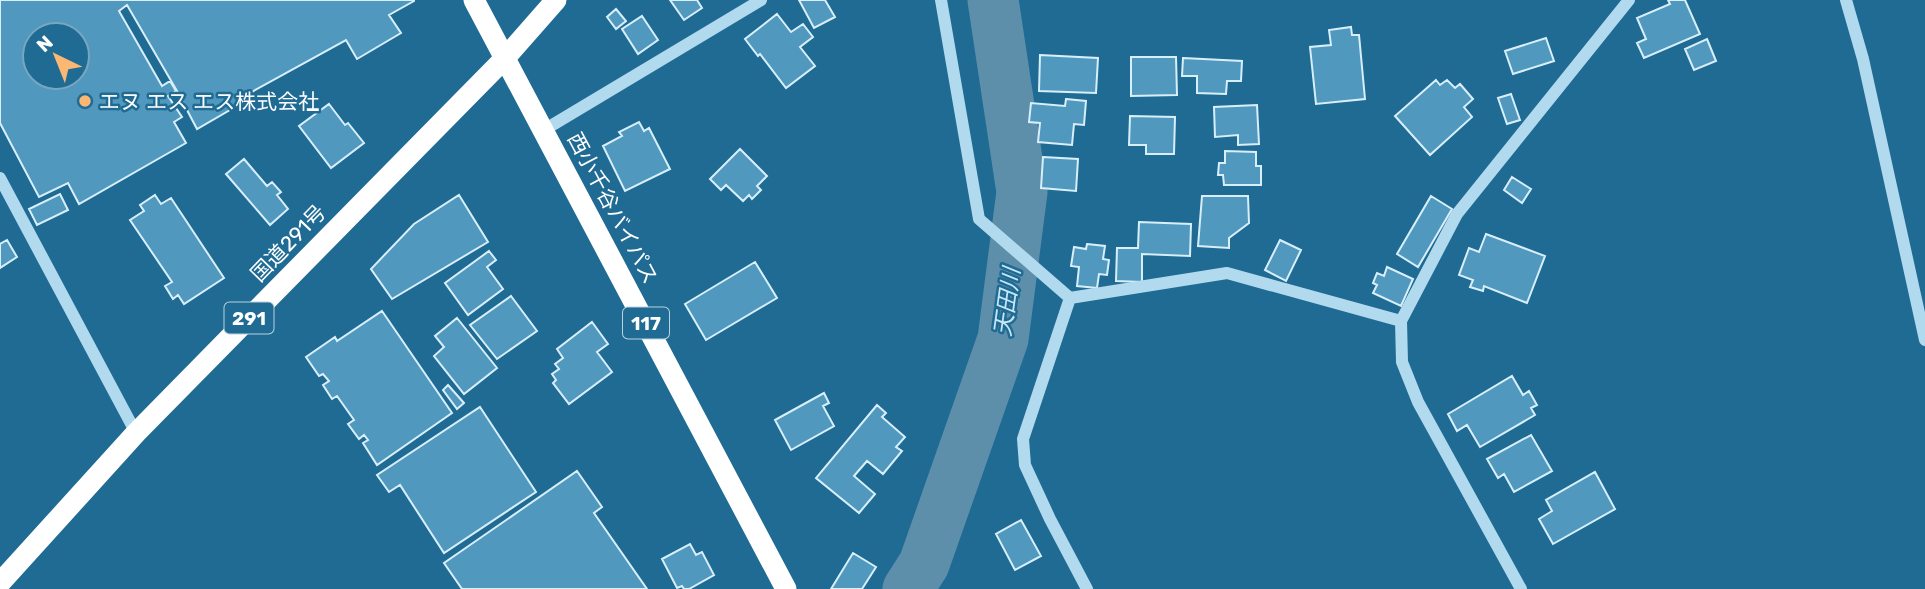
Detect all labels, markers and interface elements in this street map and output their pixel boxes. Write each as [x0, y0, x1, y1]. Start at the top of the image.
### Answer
north arrow [21, 21, 91, 91]
text: N [32, 31, 58, 57]
place label: エヌ エス エス株式会社 [99, 89, 319, 114]
marker: エヌ エス エス株式会社 [77, 93, 93, 109]
street label: 西小千谷バイパス [563, 128, 663, 288]
street label: 国道291号 [245, 200, 331, 286]
water label: 天田川 [988, 263, 1026, 338]
road number: 291 [224, 302, 274, 334]
road number: 117 [623, 308, 669, 338]

